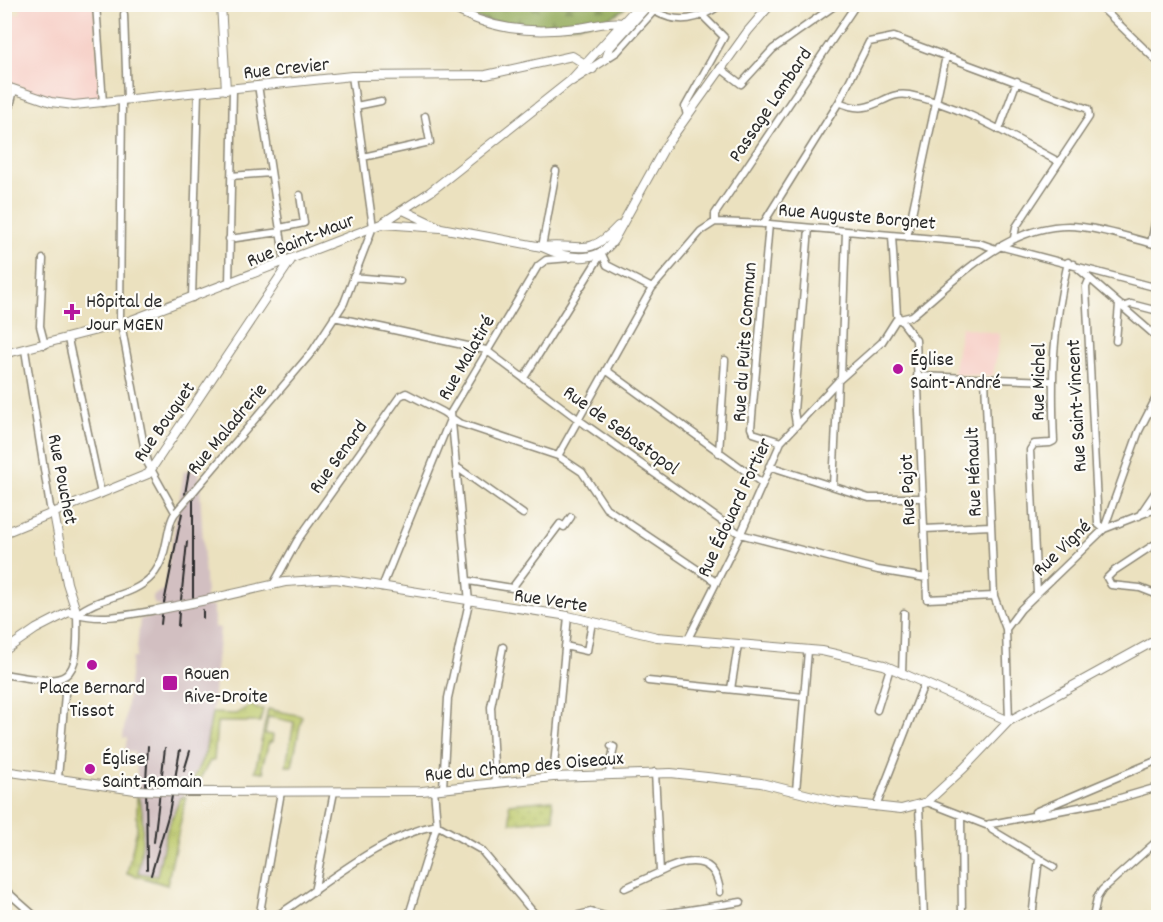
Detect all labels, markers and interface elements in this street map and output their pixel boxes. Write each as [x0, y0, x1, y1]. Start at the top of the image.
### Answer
street label: Passage Lambard [723, 43, 820, 169]
street label: Rue Crevier [242, 52, 331, 88]
street label: Rue Auguste Borgnet [777, 197, 937, 239]
street label: Rue Saint-Maur [243, 207, 360, 276]
street label: Rue du Puits Commun [726, 261, 766, 423]
place label: Hôpital de Jour MGEN [86, 289, 164, 340]
marker: Hôpital de Jour MGEN [63, 303, 81, 321]
street label: Rue Malatiré [432, 311, 503, 406]
street label: Rue Saint-Vincent [1061, 339, 1095, 473]
street label: Rue Michel [1025, 343, 1055, 421]
place label: Église Saint-André [910, 347, 1001, 398]
marker: Église Saint-André [891, 362, 905, 376]
street label: Rue Bouquet [127, 377, 203, 469]
street label: Rue Maladrerie [181, 378, 275, 482]
street label: Rue de Sebastopol [556, 380, 684, 483]
street label: Rue Senard [303, 415, 376, 500]
street label: Rue Hénault [959, 426, 991, 517]
street label: Rue Pouchet [39, 432, 84, 527]
street label: Rue Édouard Fortier [691, 433, 781, 583]
street label: Rue Pajot [894, 454, 924, 526]
street label: Rue Vigné [1028, 514, 1099, 584]
street label: Rue Verte [512, 582, 589, 622]
marker: Place Bernard Tissot [85, 658, 99, 672]
place label: Rouen Rive-Droite [184, 661, 268, 712]
marker: Rouen Rive-Droite [161, 674, 179, 692]
place label: Place Bernard Tissot [39, 675, 145, 726]
street label: Rue du Champ des Oiseaux [424, 745, 625, 791]
place label: Église Saint-Romain [102, 746, 202, 797]
marker: Église Saint-Romain [83, 762, 97, 776]

